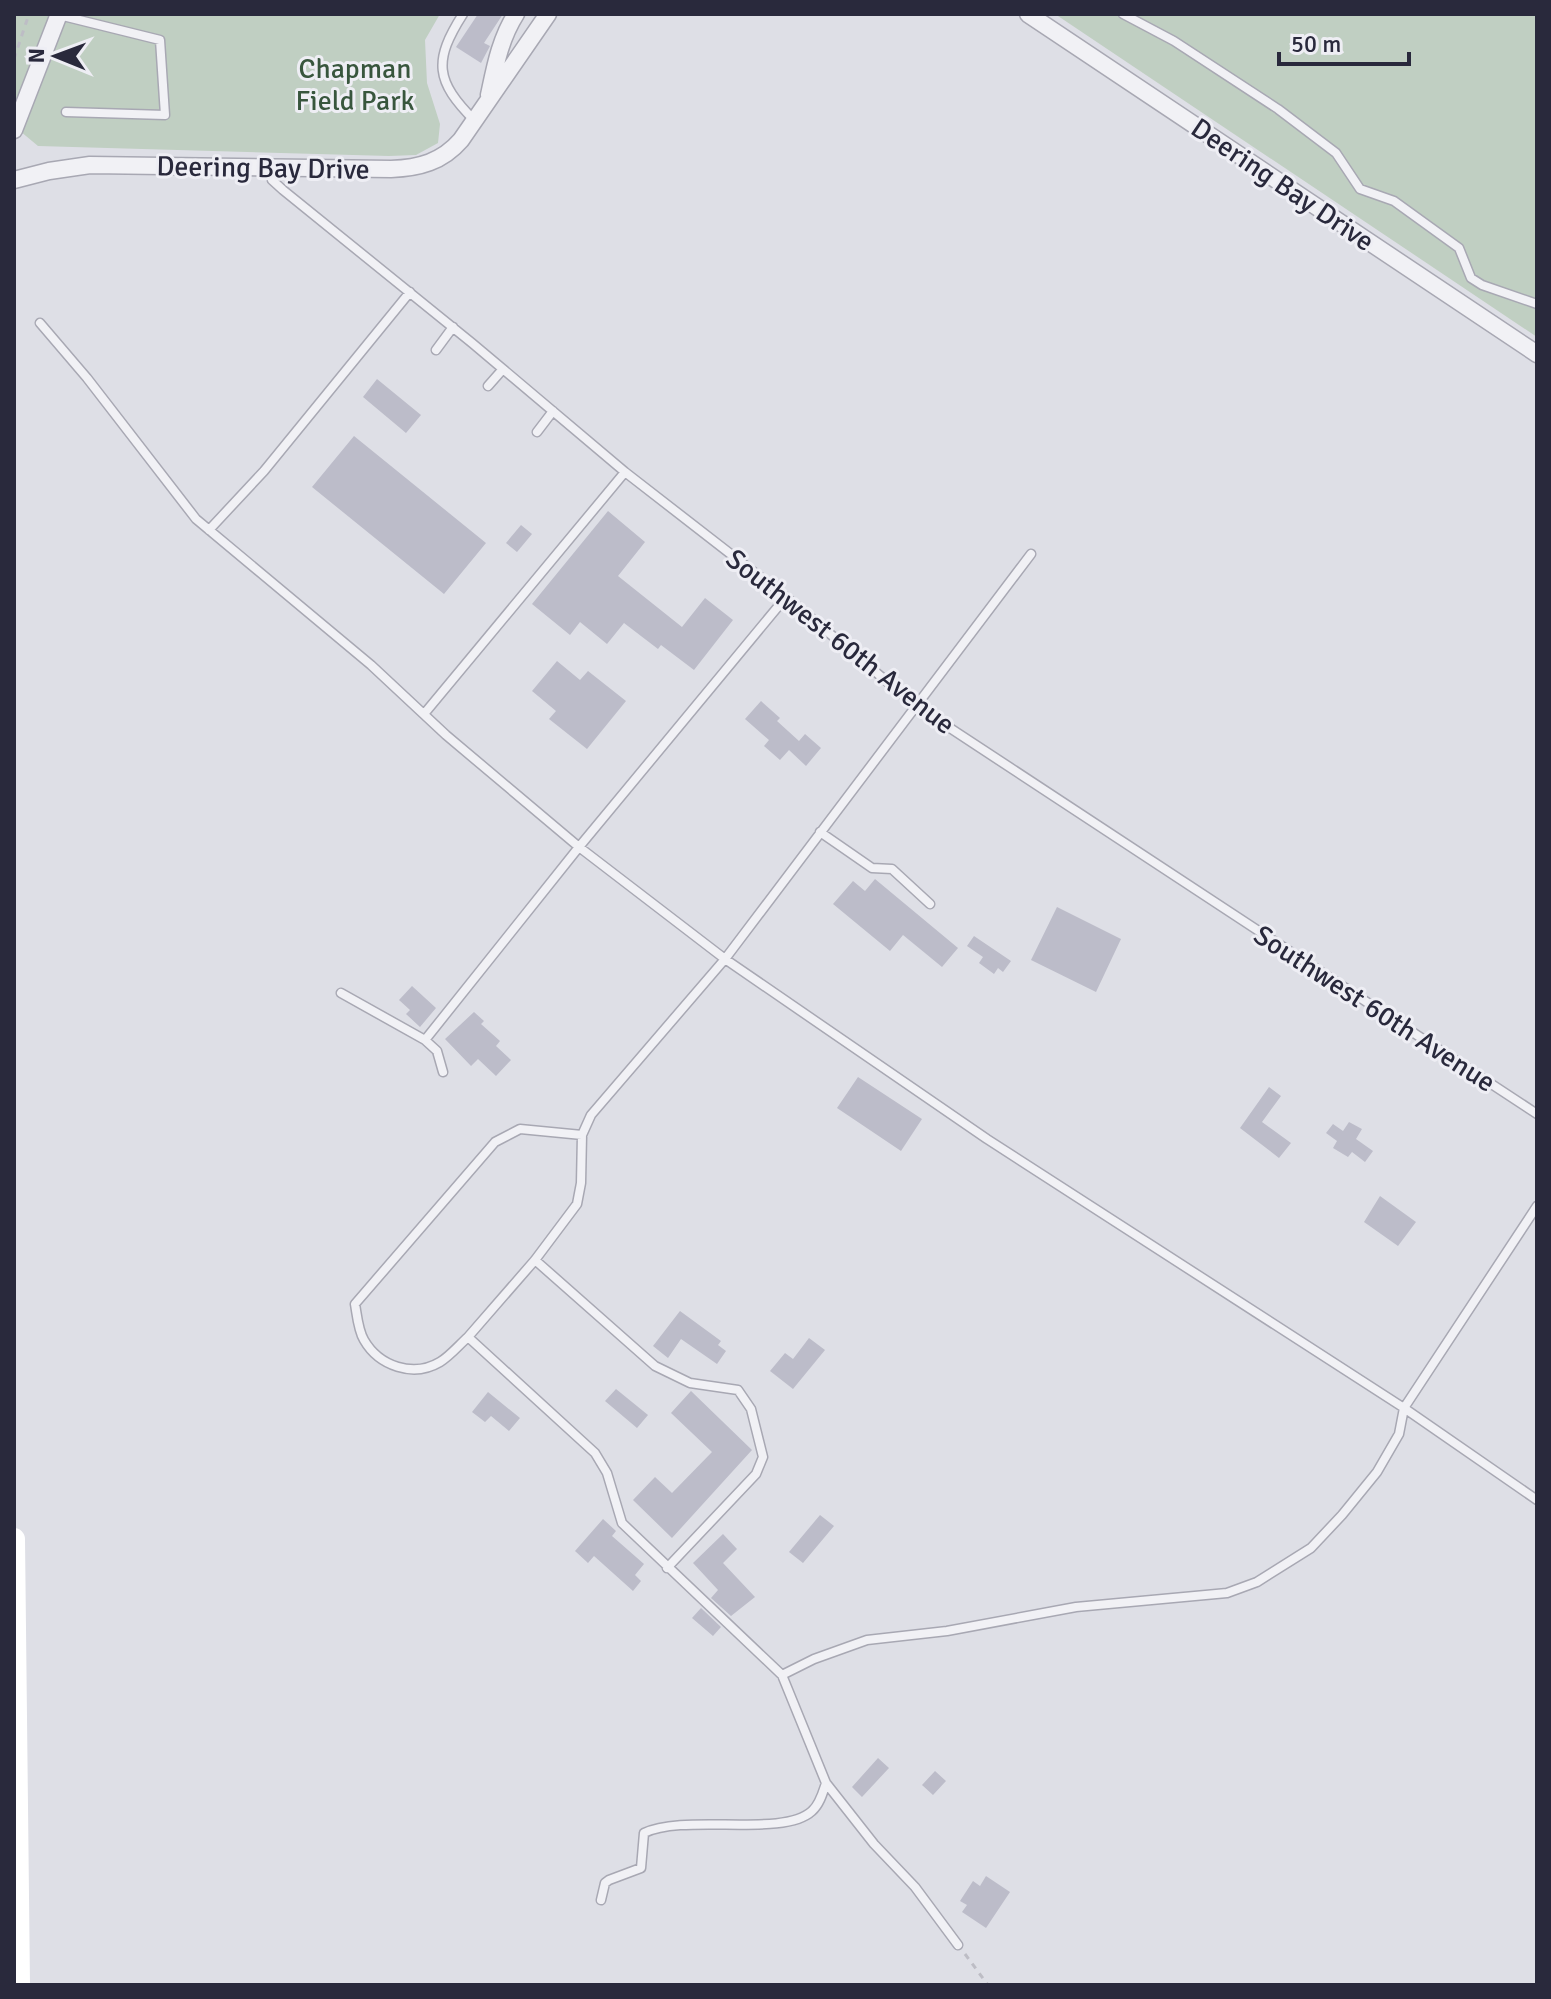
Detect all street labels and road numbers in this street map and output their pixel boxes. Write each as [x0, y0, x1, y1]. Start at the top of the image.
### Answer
street label: Deering Bay Drive [1184, 111, 1380, 259]
street label: Deering Bay Drive [156, 149, 370, 187]
street label: Southwest 60th Avenue [719, 542, 962, 742]
street label: Southwest 60th Avenue [1247, 918, 1502, 1100]

